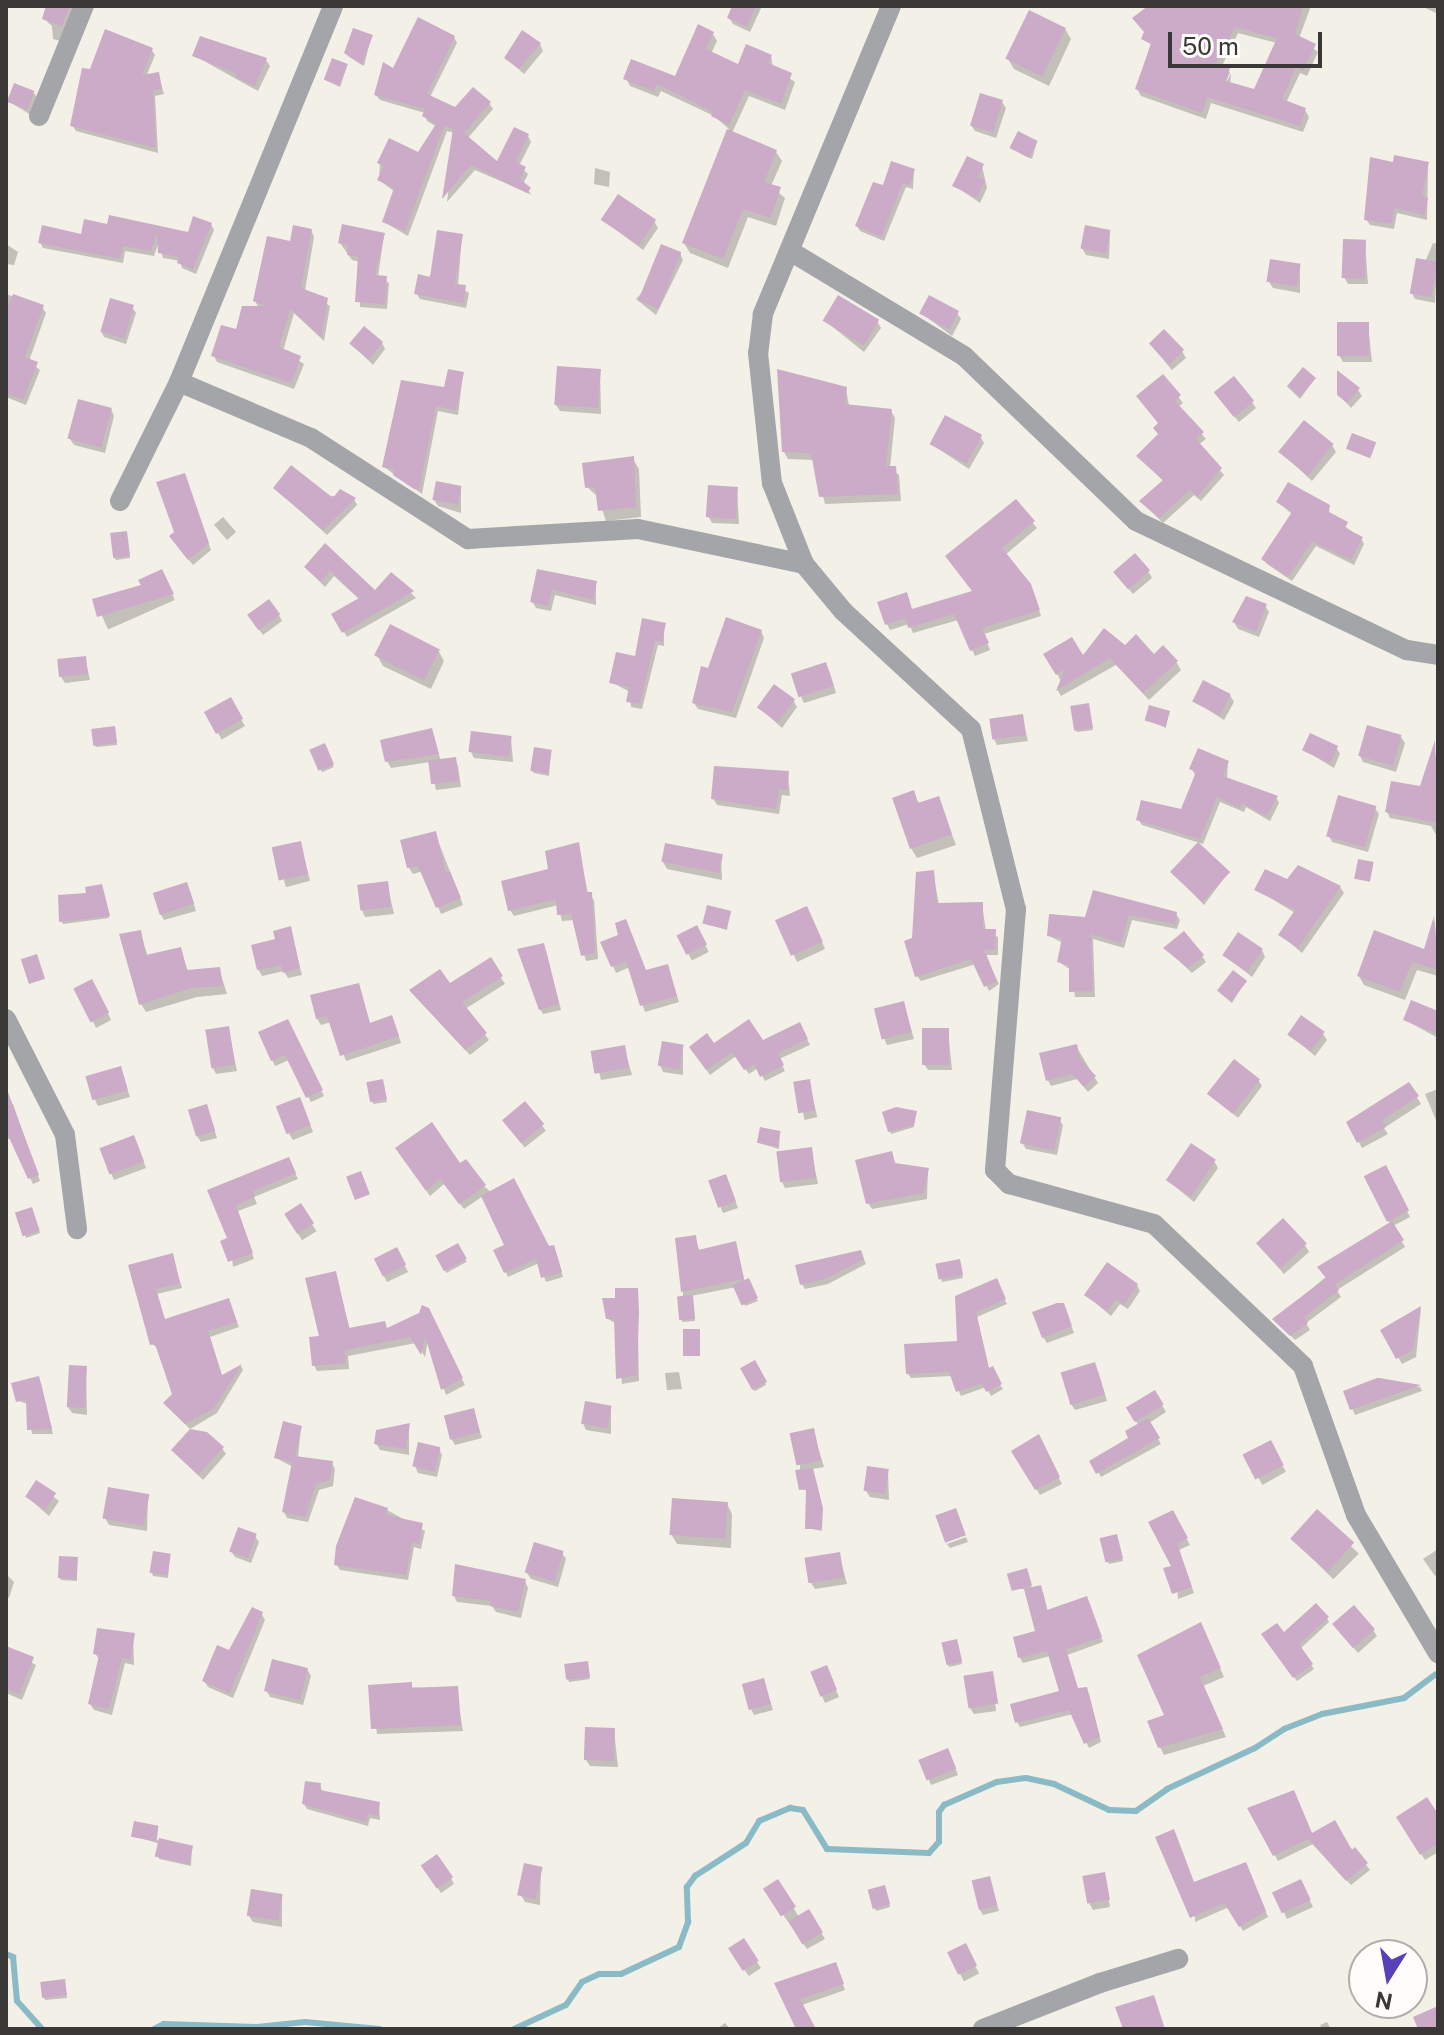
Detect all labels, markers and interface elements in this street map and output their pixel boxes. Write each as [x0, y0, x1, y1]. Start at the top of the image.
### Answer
scale bar [1172, 16, 1326, 66]
text: 50 m [1182, 32, 1239, 60]
north arrow [1348, 1939, 1428, 2019]
text: N [1373, 1986, 1395, 2015]

